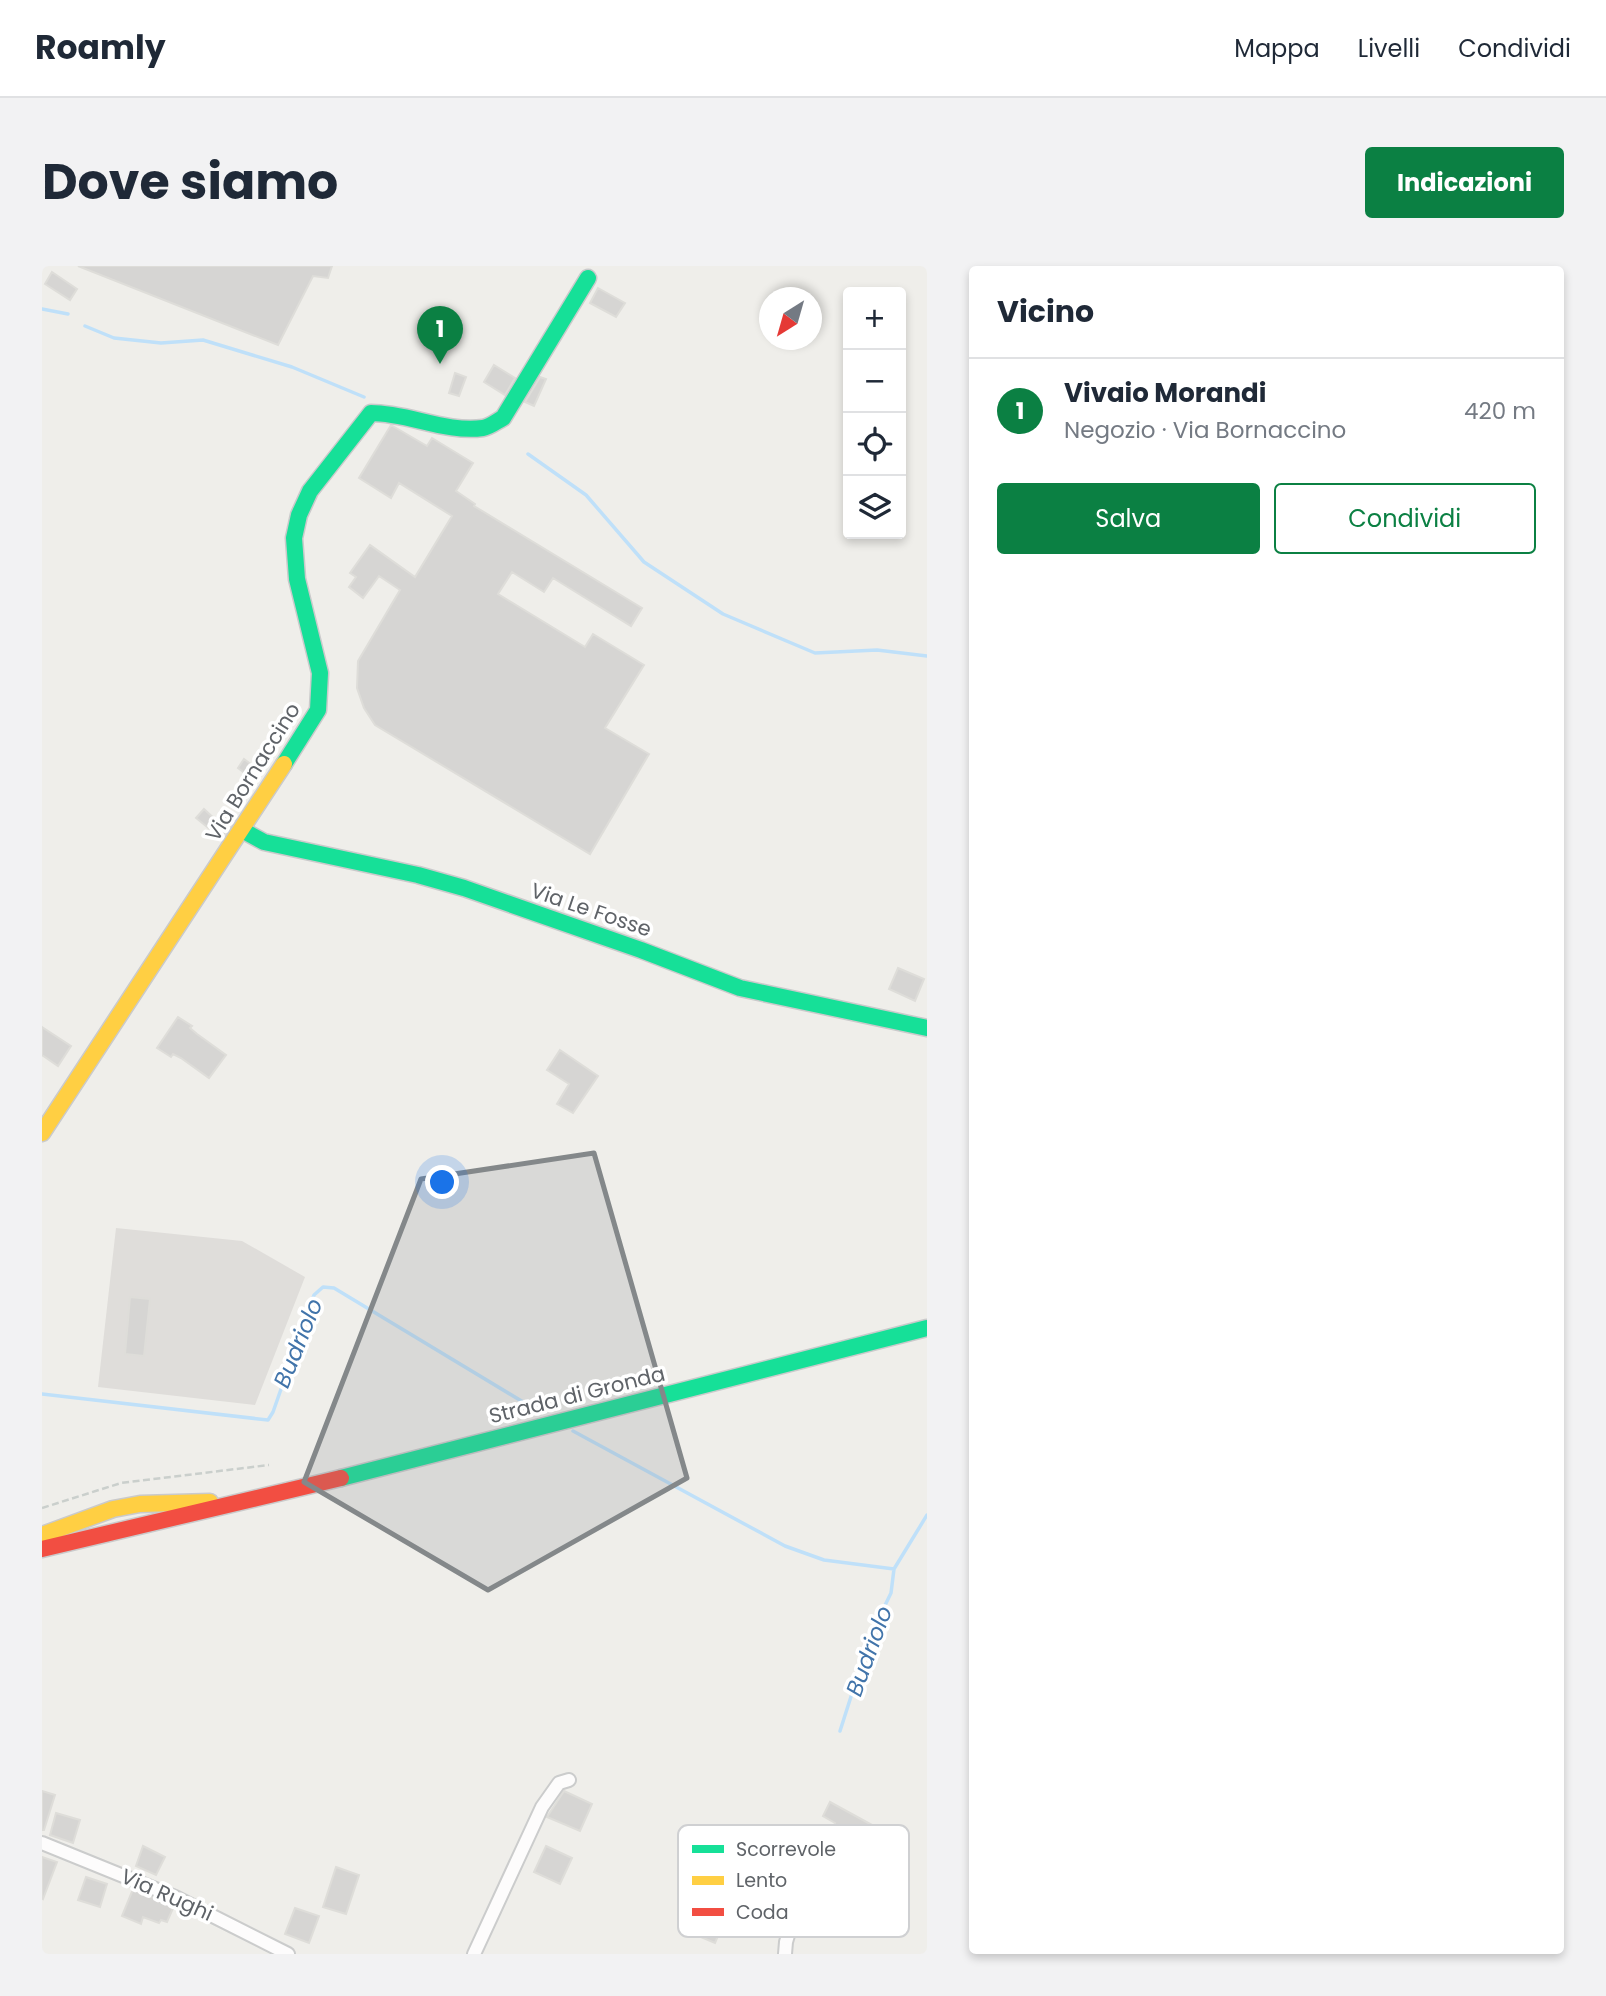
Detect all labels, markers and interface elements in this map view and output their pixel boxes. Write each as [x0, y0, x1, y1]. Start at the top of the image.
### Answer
text: Roamly [35, 24, 165, 71]
text: Mappa [1234, 32, 1320, 65]
text: Livelli [1358, 32, 1420, 65]
text: Condividi [1458, 32, 1571, 65]
button: Indicazioni [1365, 147, 1564, 218]
text: Dove siamo [42, 148, 338, 216]
north arrow [759, 287, 822, 350]
map controls [843, 287, 906, 539]
button: + [843, 287, 906, 350]
text: Vicino [997, 290, 1094, 333]
pin: 1 [417, 306, 463, 364]
button: − [843, 350, 906, 413]
text: Vivaio Morandi [1064, 375, 1266, 411]
text: 1 [1016, 395, 1024, 427]
text: 420 m [1464, 395, 1536, 427]
button: locate [843, 413, 906, 476]
text: Negozio · Via Bornaccino [1064, 414, 1346, 446]
button: layers [843, 476, 906, 539]
button: Salva [997, 483, 1260, 554]
button: Condividi [1274, 483, 1536, 554]
street label: Via Bornaccino [198, 697, 307, 847]
street label: Via Le Fosse [527, 875, 655, 944]
your location [425, 1165, 459, 1199]
water label: Budriolo [266, 1294, 330, 1392]
street label: Strada di Gronda [486, 1359, 668, 1430]
water label: Budriolo [838, 1602, 900, 1700]
legend [678, 1825, 909, 1937]
text: Scorrevole [736, 1836, 836, 1863]
street label: Via Rughi [116, 1861, 218, 1928]
text: Lento [736, 1867, 787, 1894]
text: Coda [736, 1899, 789, 1926]

